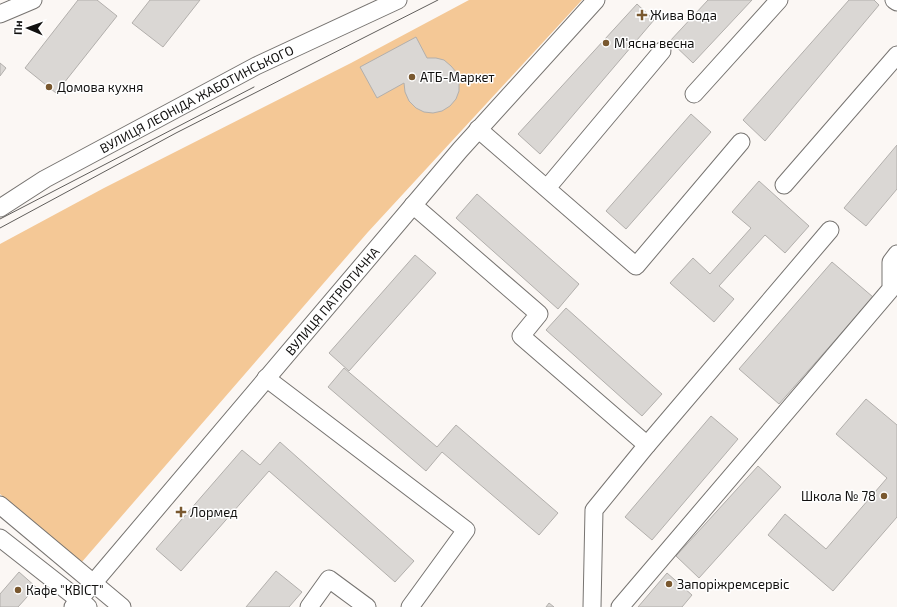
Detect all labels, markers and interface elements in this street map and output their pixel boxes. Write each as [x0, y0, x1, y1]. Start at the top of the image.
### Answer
place label: Жива Вода [650, 7, 717, 23]
north arrow [8, 8, 48, 48]
marker: Жива Вода [637, 10, 647, 20]
text: Пн [11, 20, 24, 35]
place label: М'ясна весна [614, 35, 694, 51]
marker: М'ясна весна [601, 38, 611, 48]
street label: ВУЛИЦЯ ЛЕОНІДА ЖАБОТИНСЬКОГО [97, 42, 296, 156]
place label: АТБ-Маркет [420, 69, 495, 85]
marker: АТБ-Маркет [407, 72, 417, 82]
place label: Домова кухня [57, 79, 143, 95]
marker: Домова кухня [44, 82, 54, 92]
street label: ВУЛИЦЯ ПАТРІОТИЧНА [282, 244, 382, 358]
place label: Школа № 78 [801, 488, 876, 504]
marker: Школа № 78 [879, 491, 889, 501]
place label: Лормед [190, 504, 238, 520]
marker: Лормед [175, 506, 187, 518]
place label: Запоріжремсервіс [677, 576, 789, 592]
marker: Запоріжремсервіс [664, 579, 674, 589]
place label: Кафе "КВІСТ" [26, 582, 104, 598]
marker: Кафе "КВІСТ" [13, 585, 23, 595]

